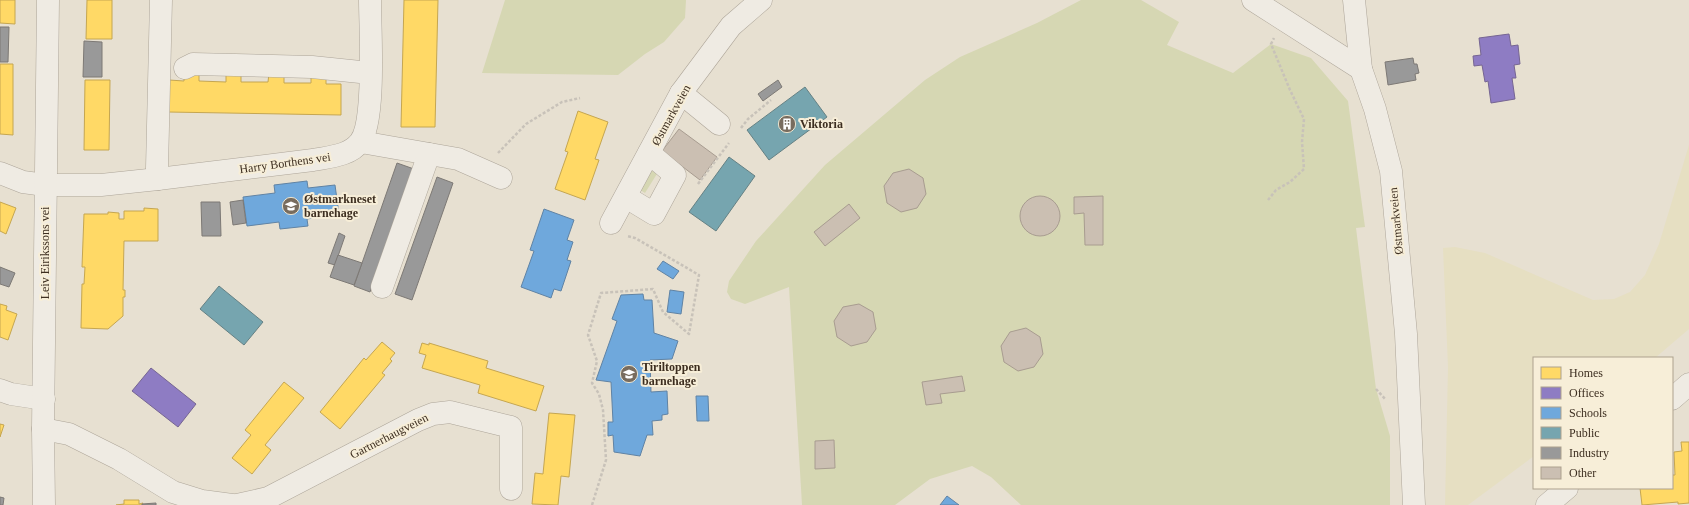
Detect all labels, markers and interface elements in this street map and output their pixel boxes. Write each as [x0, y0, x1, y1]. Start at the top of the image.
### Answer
street label: Østmarkveien [649, 82, 693, 148]
building icon: Viktoria [777, 114, 797, 134]
place label: Viktoria [800, 117, 843, 131]
street label: Harry Borthens vei [238, 150, 332, 176]
street label: Østmarkveien [1386, 187, 1406, 255]
place label: Østmarkneset barnehage [304, 192, 376, 220]
school or university icon: Østmarkneset barnehage [281, 196, 301, 216]
street label: Leiv Eirikssons vei [38, 206, 52, 299]
legend [1533, 357, 1673, 489]
place label: Tiriltoppen barnehage [642, 360, 701, 388]
school or university icon: Tiriltoppen barnehage [619, 364, 639, 384]
text: Homes [1569, 366, 1603, 380]
text: Offices [1569, 386, 1604, 400]
text: Schools [1569, 406, 1607, 420]
street label: Gartnerhaugveien [348, 410, 430, 462]
text: Public [1569, 426, 1600, 440]
text: Industry [1569, 446, 1609, 460]
text: Other [1569, 466, 1596, 480]

